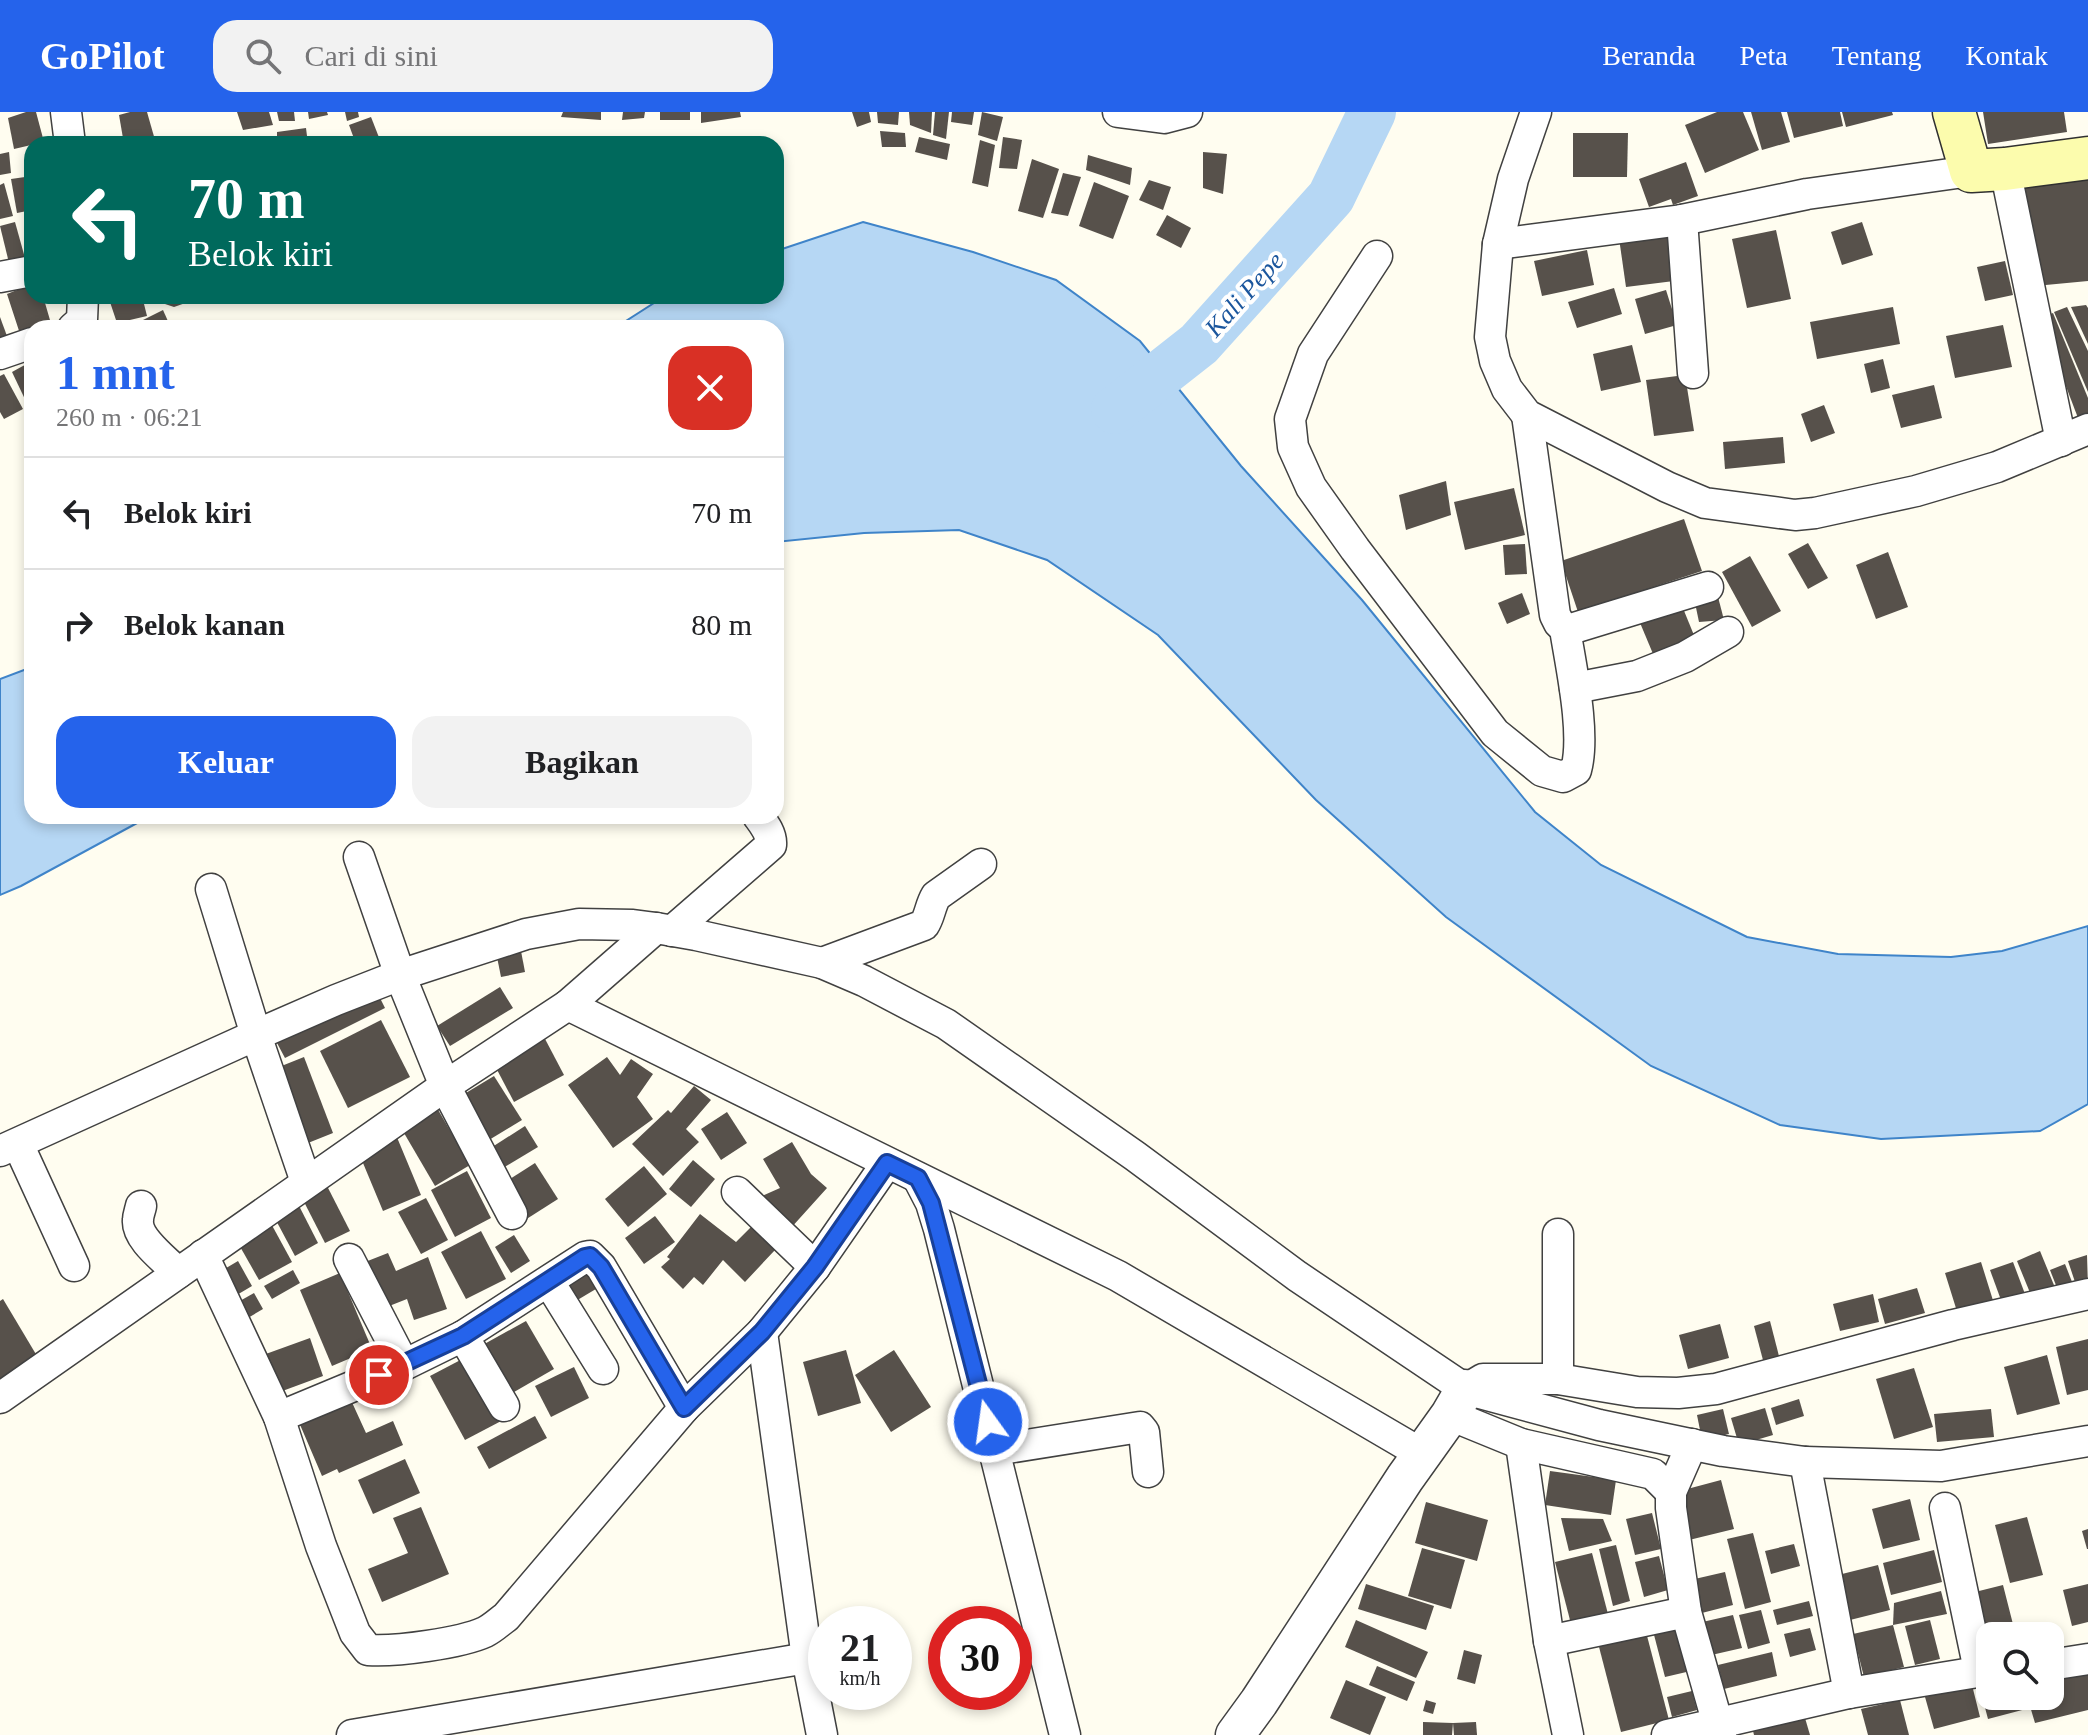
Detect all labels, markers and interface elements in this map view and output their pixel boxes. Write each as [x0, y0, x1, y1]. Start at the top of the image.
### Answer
search box [213, 20, 773, 92]
icon: search [241, 34, 285, 78]
text: GoPilot [40, 35, 165, 77]
text: Cari di sini [305, 39, 438, 72]
text: Beranda [1602, 40, 1696, 71]
text: Peta [1740, 40, 1788, 71]
text: Tentang [1832, 40, 1922, 71]
text: Kontak [1966, 40, 2048, 71]
icon: left [56, 168, 160, 272]
text: 70 m [188, 168, 305, 230]
text: Belok kiri [188, 234, 333, 274]
water label: Kali Pepe [1198, 246, 1290, 343]
text: 1 mnt [56, 346, 175, 399]
button: close [668, 346, 752, 430]
text: 260 m · 06:21 [56, 403, 203, 432]
icon: left [56, 491, 100, 535]
text: Belok kiri [124, 496, 252, 529]
text: 70 m [691, 496, 752, 529]
icon: right [56, 603, 100, 647]
text: Belok kanan [124, 608, 285, 641]
text: 80 m [691, 608, 752, 641]
button: Keluar [56, 716, 396, 808]
button: Bagikan [412, 716, 752, 808]
pin [345, 1341, 413, 1409]
icon: arrive [357, 1353, 401, 1397]
position arrow [946, 1380, 1030, 1464]
speed limit sign: 30 [928, 1606, 1032, 1710]
map controls [1976, 1622, 2064, 1710]
button: search [1976, 1622, 2064, 1710]
text: 21 [840, 1625, 880, 1670]
text: km/h [839, 1667, 881, 1689]

